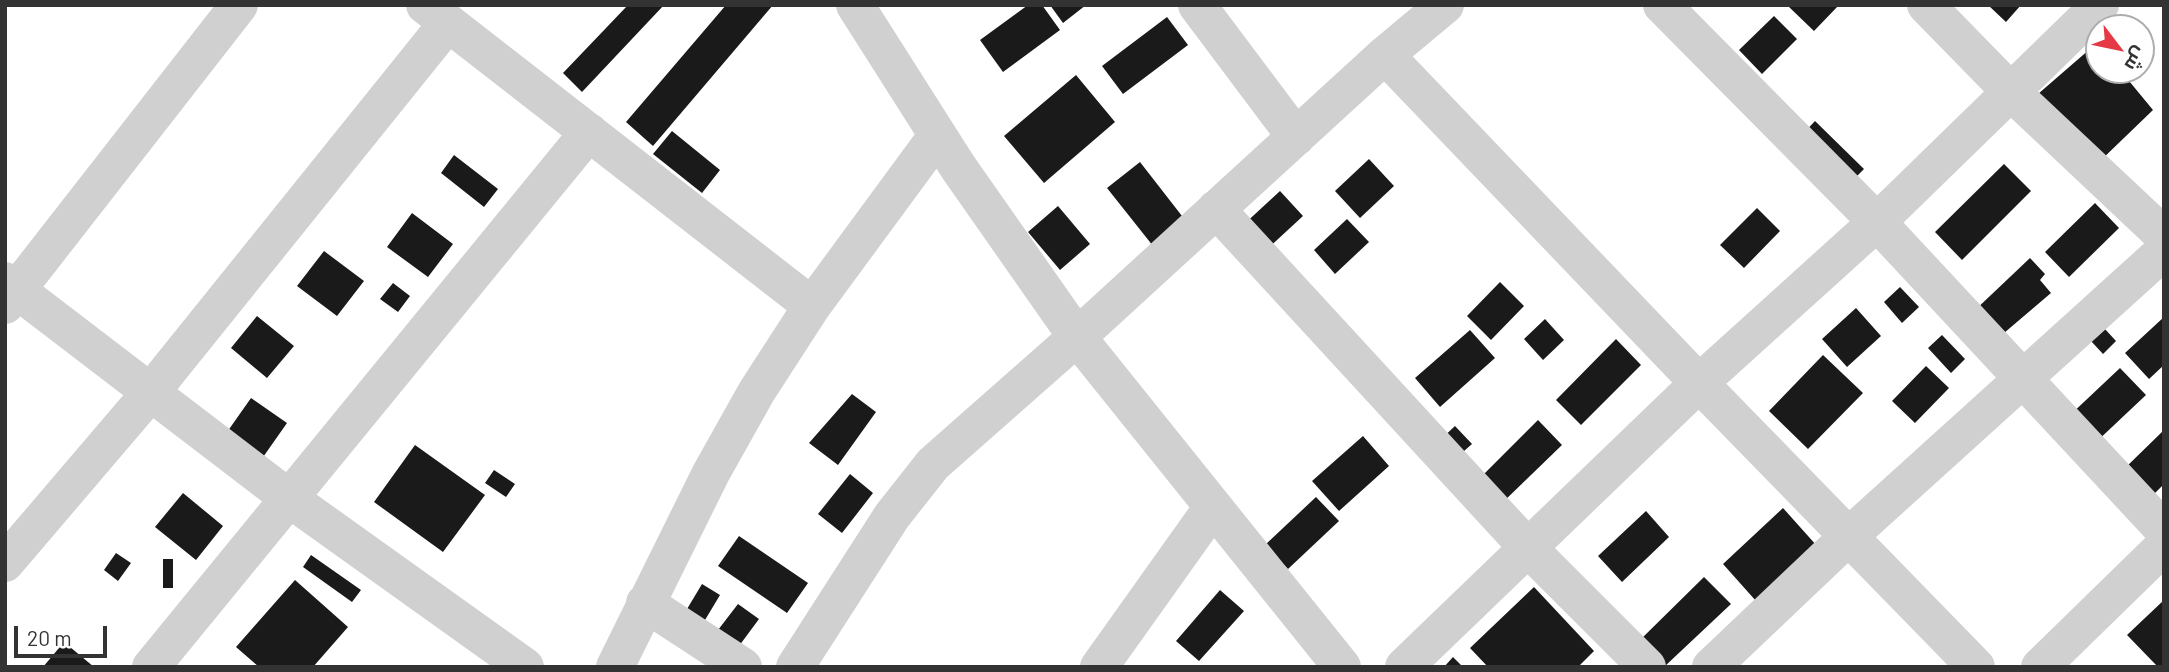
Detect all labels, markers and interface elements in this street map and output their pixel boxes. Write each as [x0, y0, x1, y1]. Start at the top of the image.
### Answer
north arrow [2085, 14, 2155, 84]
text: ش [2120, 43, 2153, 76]
scale bar [18, 612, 110, 656]
text: 20 m [27, 625, 72, 650]

